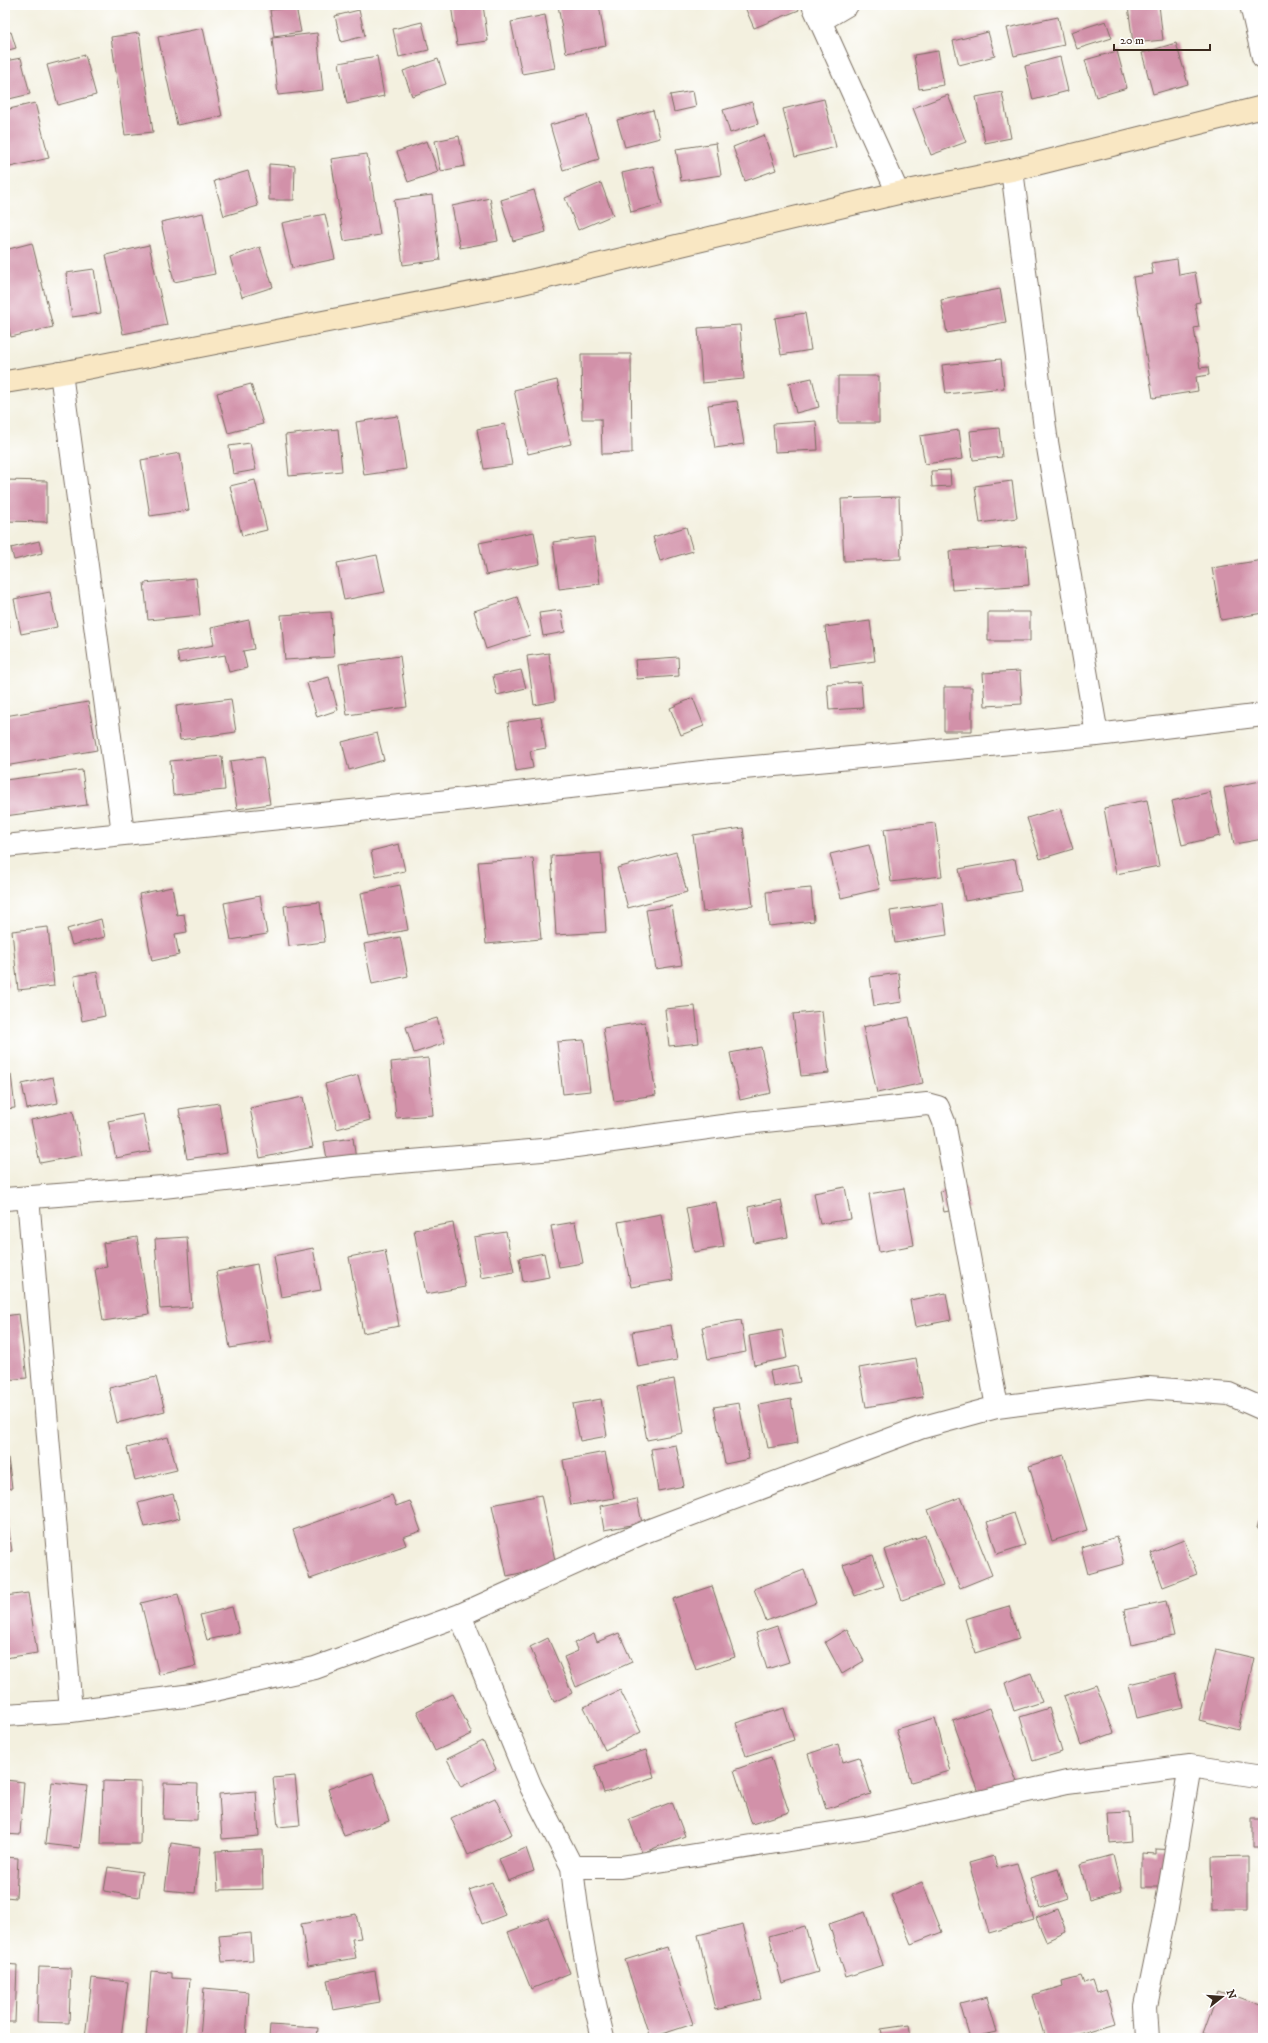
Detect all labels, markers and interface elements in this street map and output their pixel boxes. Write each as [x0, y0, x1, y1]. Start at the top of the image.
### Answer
scale bar [1114, 26, 1210, 52]
text: 20 m [1120, 33, 1144, 48]
north arrow [1202, 1977, 1242, 2017]
text: N [1223, 1988, 1239, 2001]

